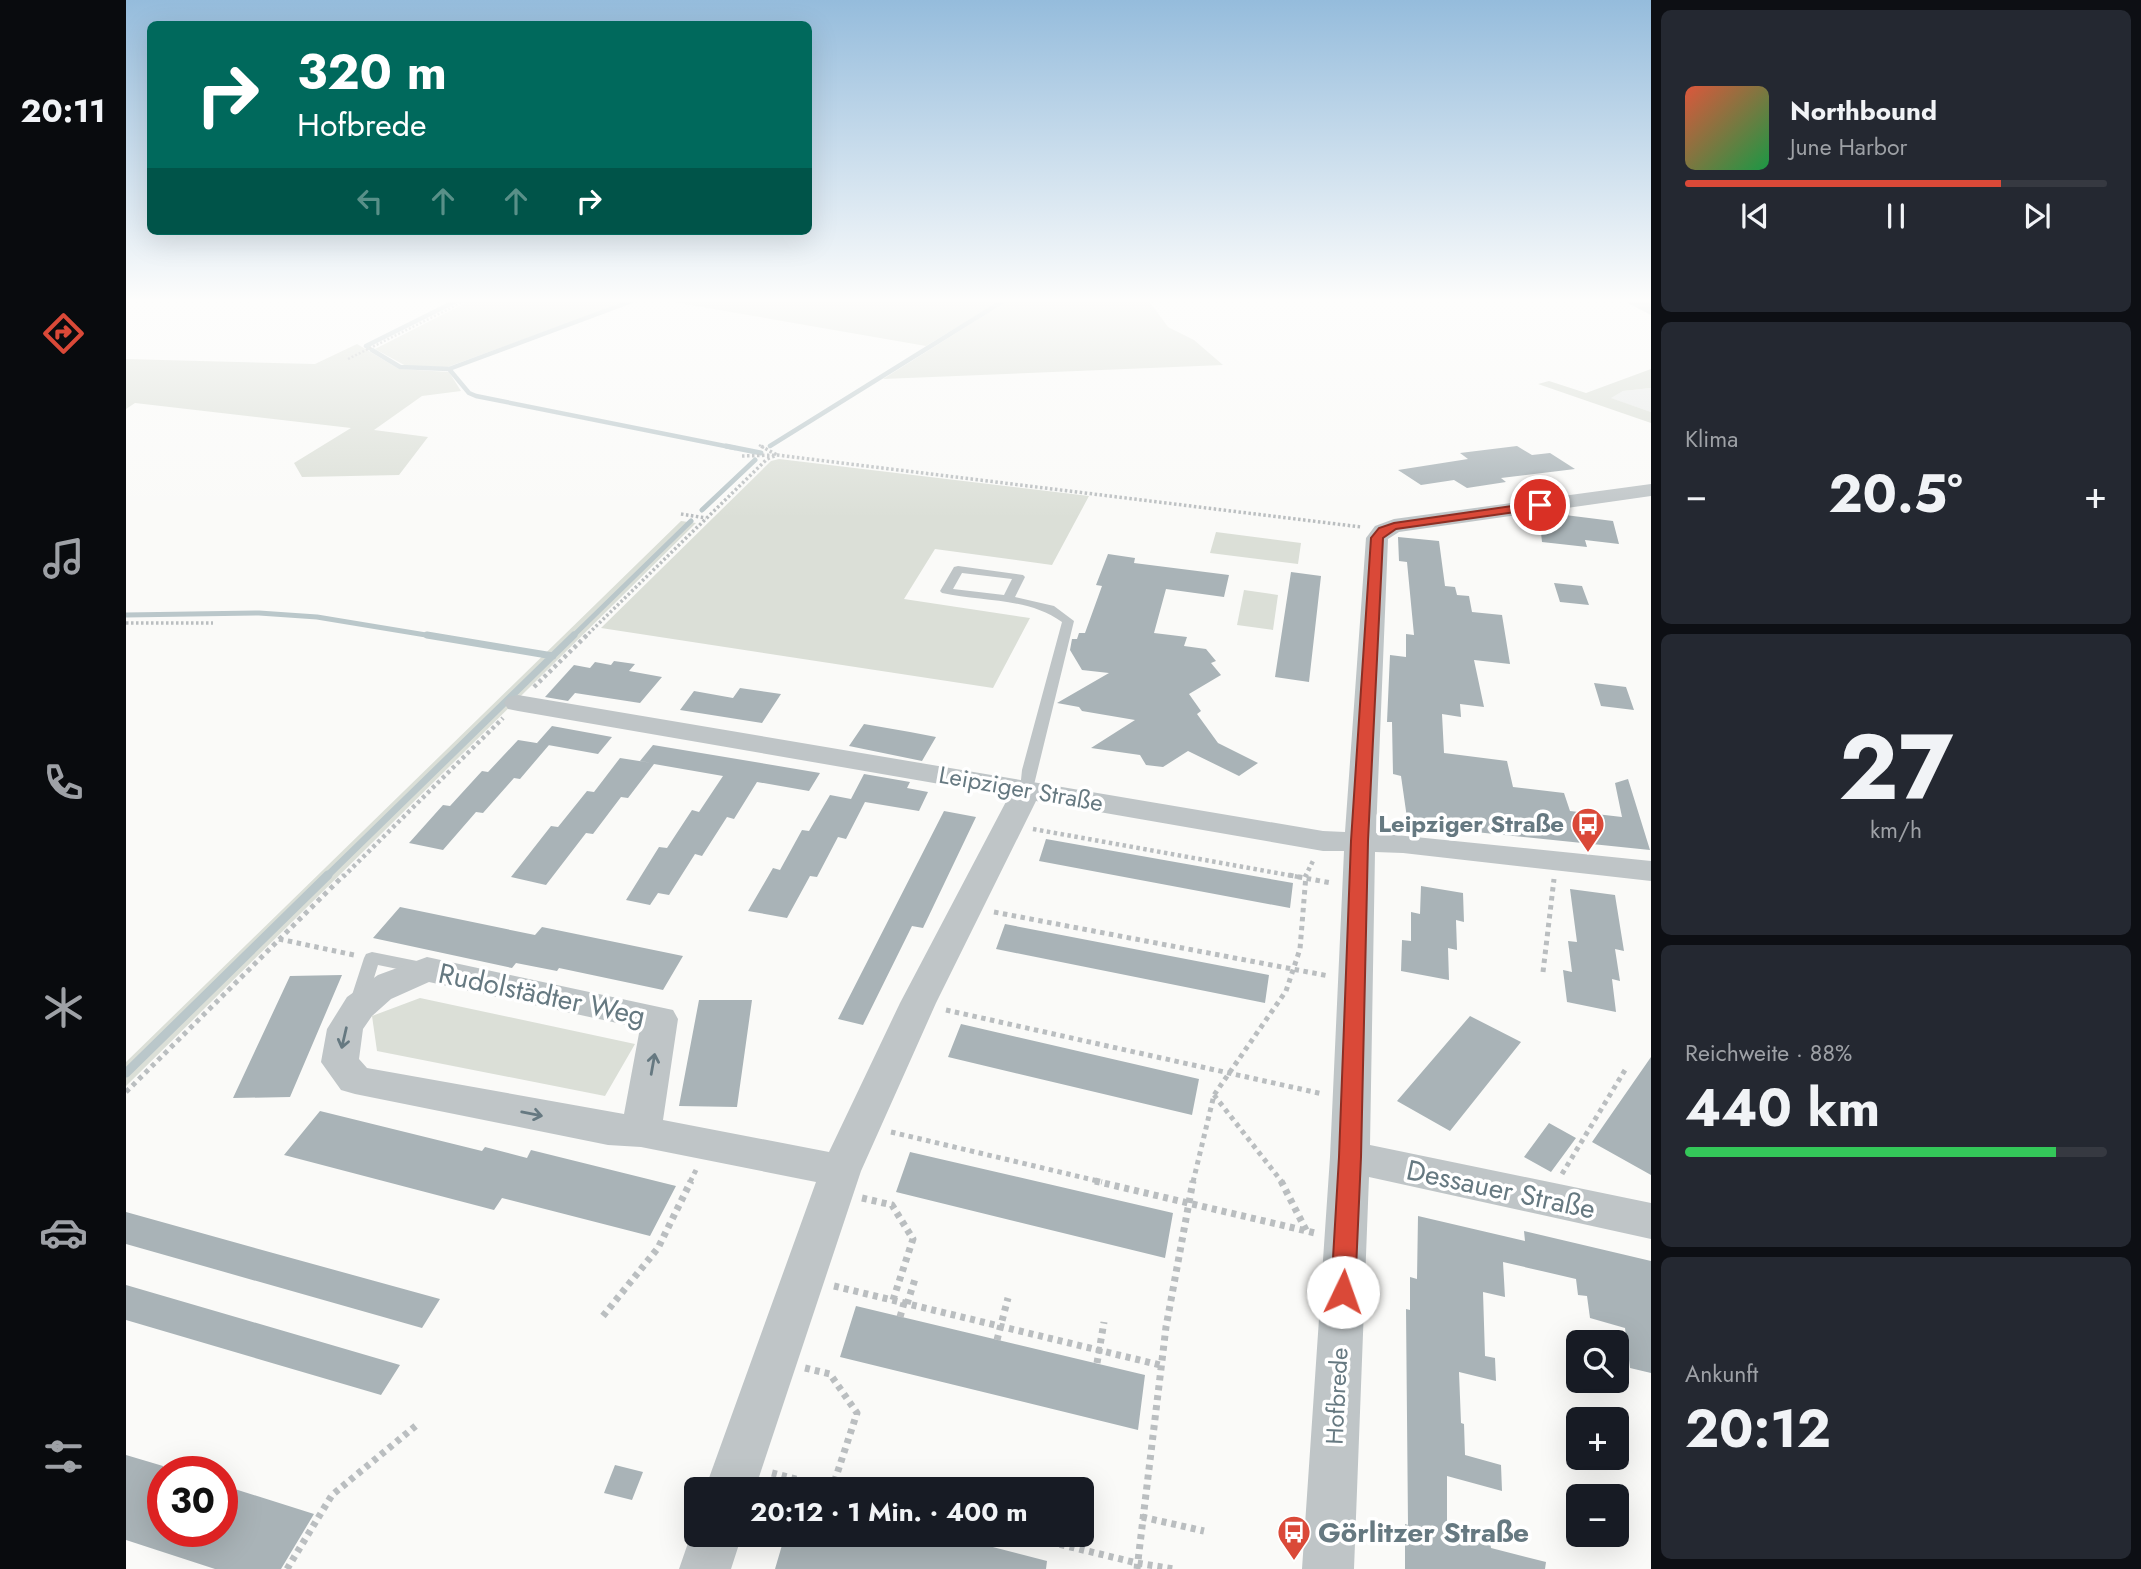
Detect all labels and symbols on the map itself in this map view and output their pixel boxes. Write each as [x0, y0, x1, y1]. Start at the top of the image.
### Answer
pin [1510, 475, 1570, 535]
street label: Leipziger Straße [936, 757, 1106, 820]
bus stop icon: Leipziger Straße [1569, 805, 1607, 854]
place label: Leipziger Straße [1378, 806, 1564, 841]
street label: Rudolstädter Weg [435, 953, 649, 1036]
one-way arrow [337, 1027, 350, 1049]
one-way arrow [647, 1053, 660, 1076]
one-way arrow [520, 1108, 543, 1122]
street label: Dessauer Straße [1403, 1149, 1599, 1230]
position arrow [1306, 1255, 1380, 1329]
street label: Hofbrede [1316, 1347, 1357, 1445]
speed limit sign: 30 [147, 1456, 238, 1547]
place label: Görlitzer Straße [1318, 1512, 1529, 1553]
bus stop icon: Görlitzer Straße [1275, 1513, 1313, 1562]

